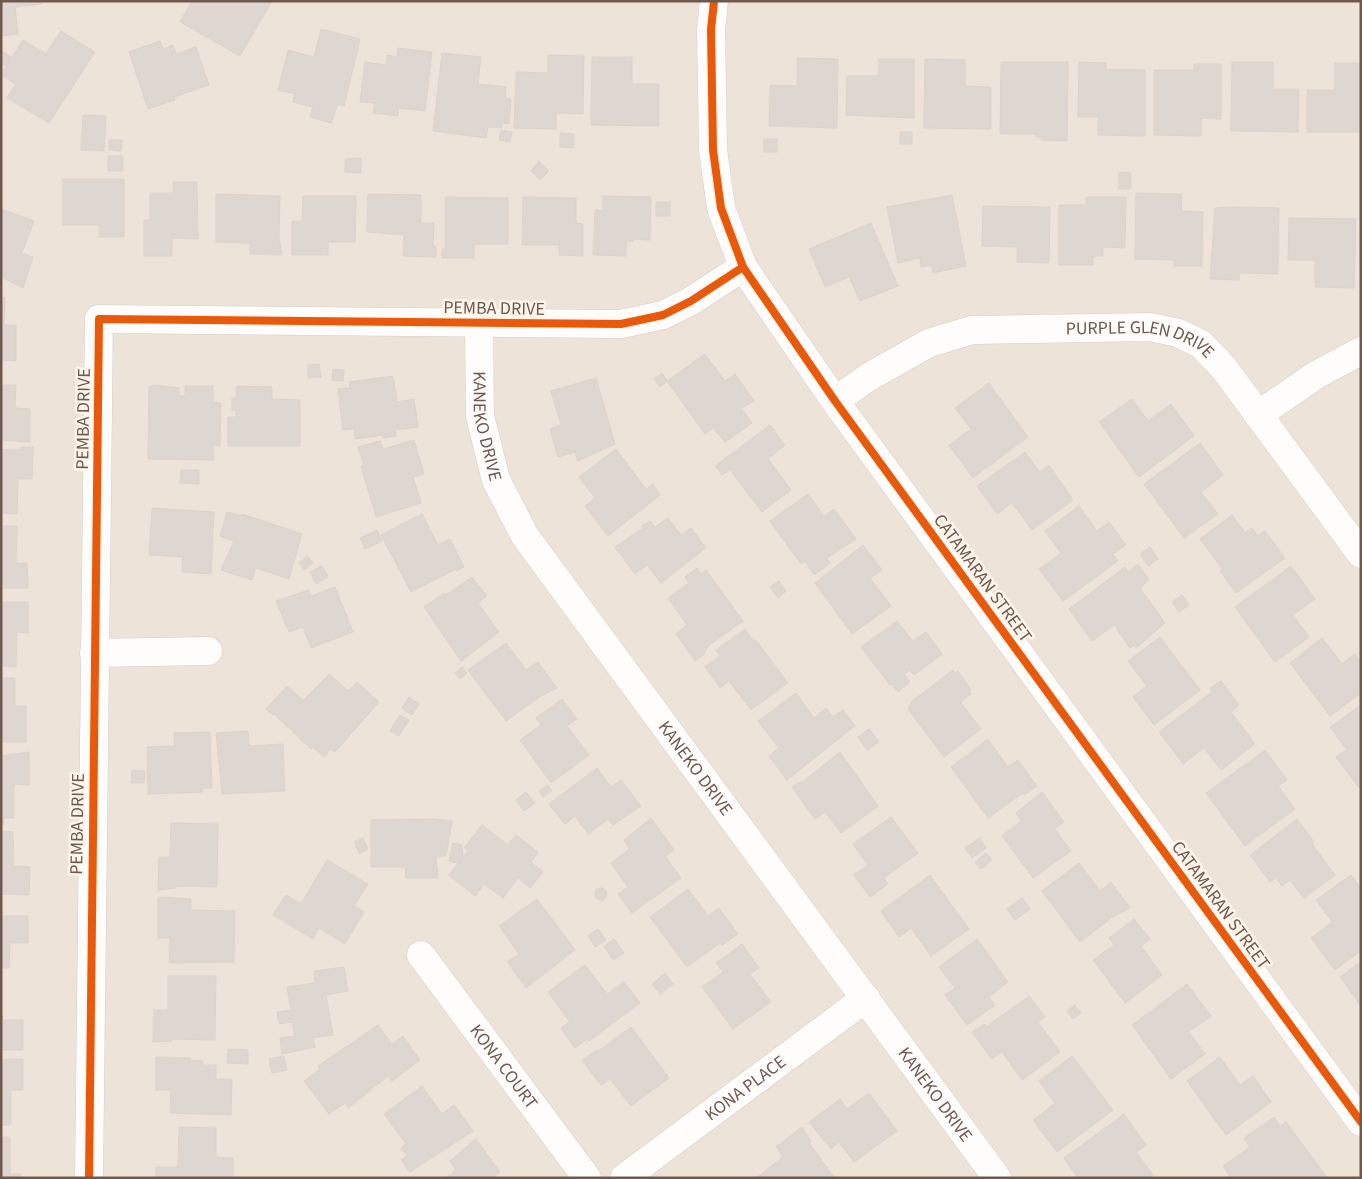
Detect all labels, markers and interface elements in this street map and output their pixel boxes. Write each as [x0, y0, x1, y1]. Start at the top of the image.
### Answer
street label: PEMBA DRIVE [443, 295, 545, 322]
street label: PURPLE GLEN DRIVE [1065, 315, 1220, 364]
street label: PEMBA DRIVE [70, 368, 97, 470]
street label: KANEKO DRIVE [467, 371, 508, 484]
street label: CATAMARAN STREET [927, 509, 1038, 648]
street label: KANEKO DRIVE [652, 716, 738, 821]
street label: PEMBA DRIVE [64, 773, 91, 875]
street label: CATAMARAN STREET [1165, 836, 1276, 975]
street label: KONA COURT [464, 1019, 544, 1115]
street label: KANEKO DRIVE [892, 1042, 978, 1147]
street label: KONA PLACE [700, 1050, 791, 1127]

